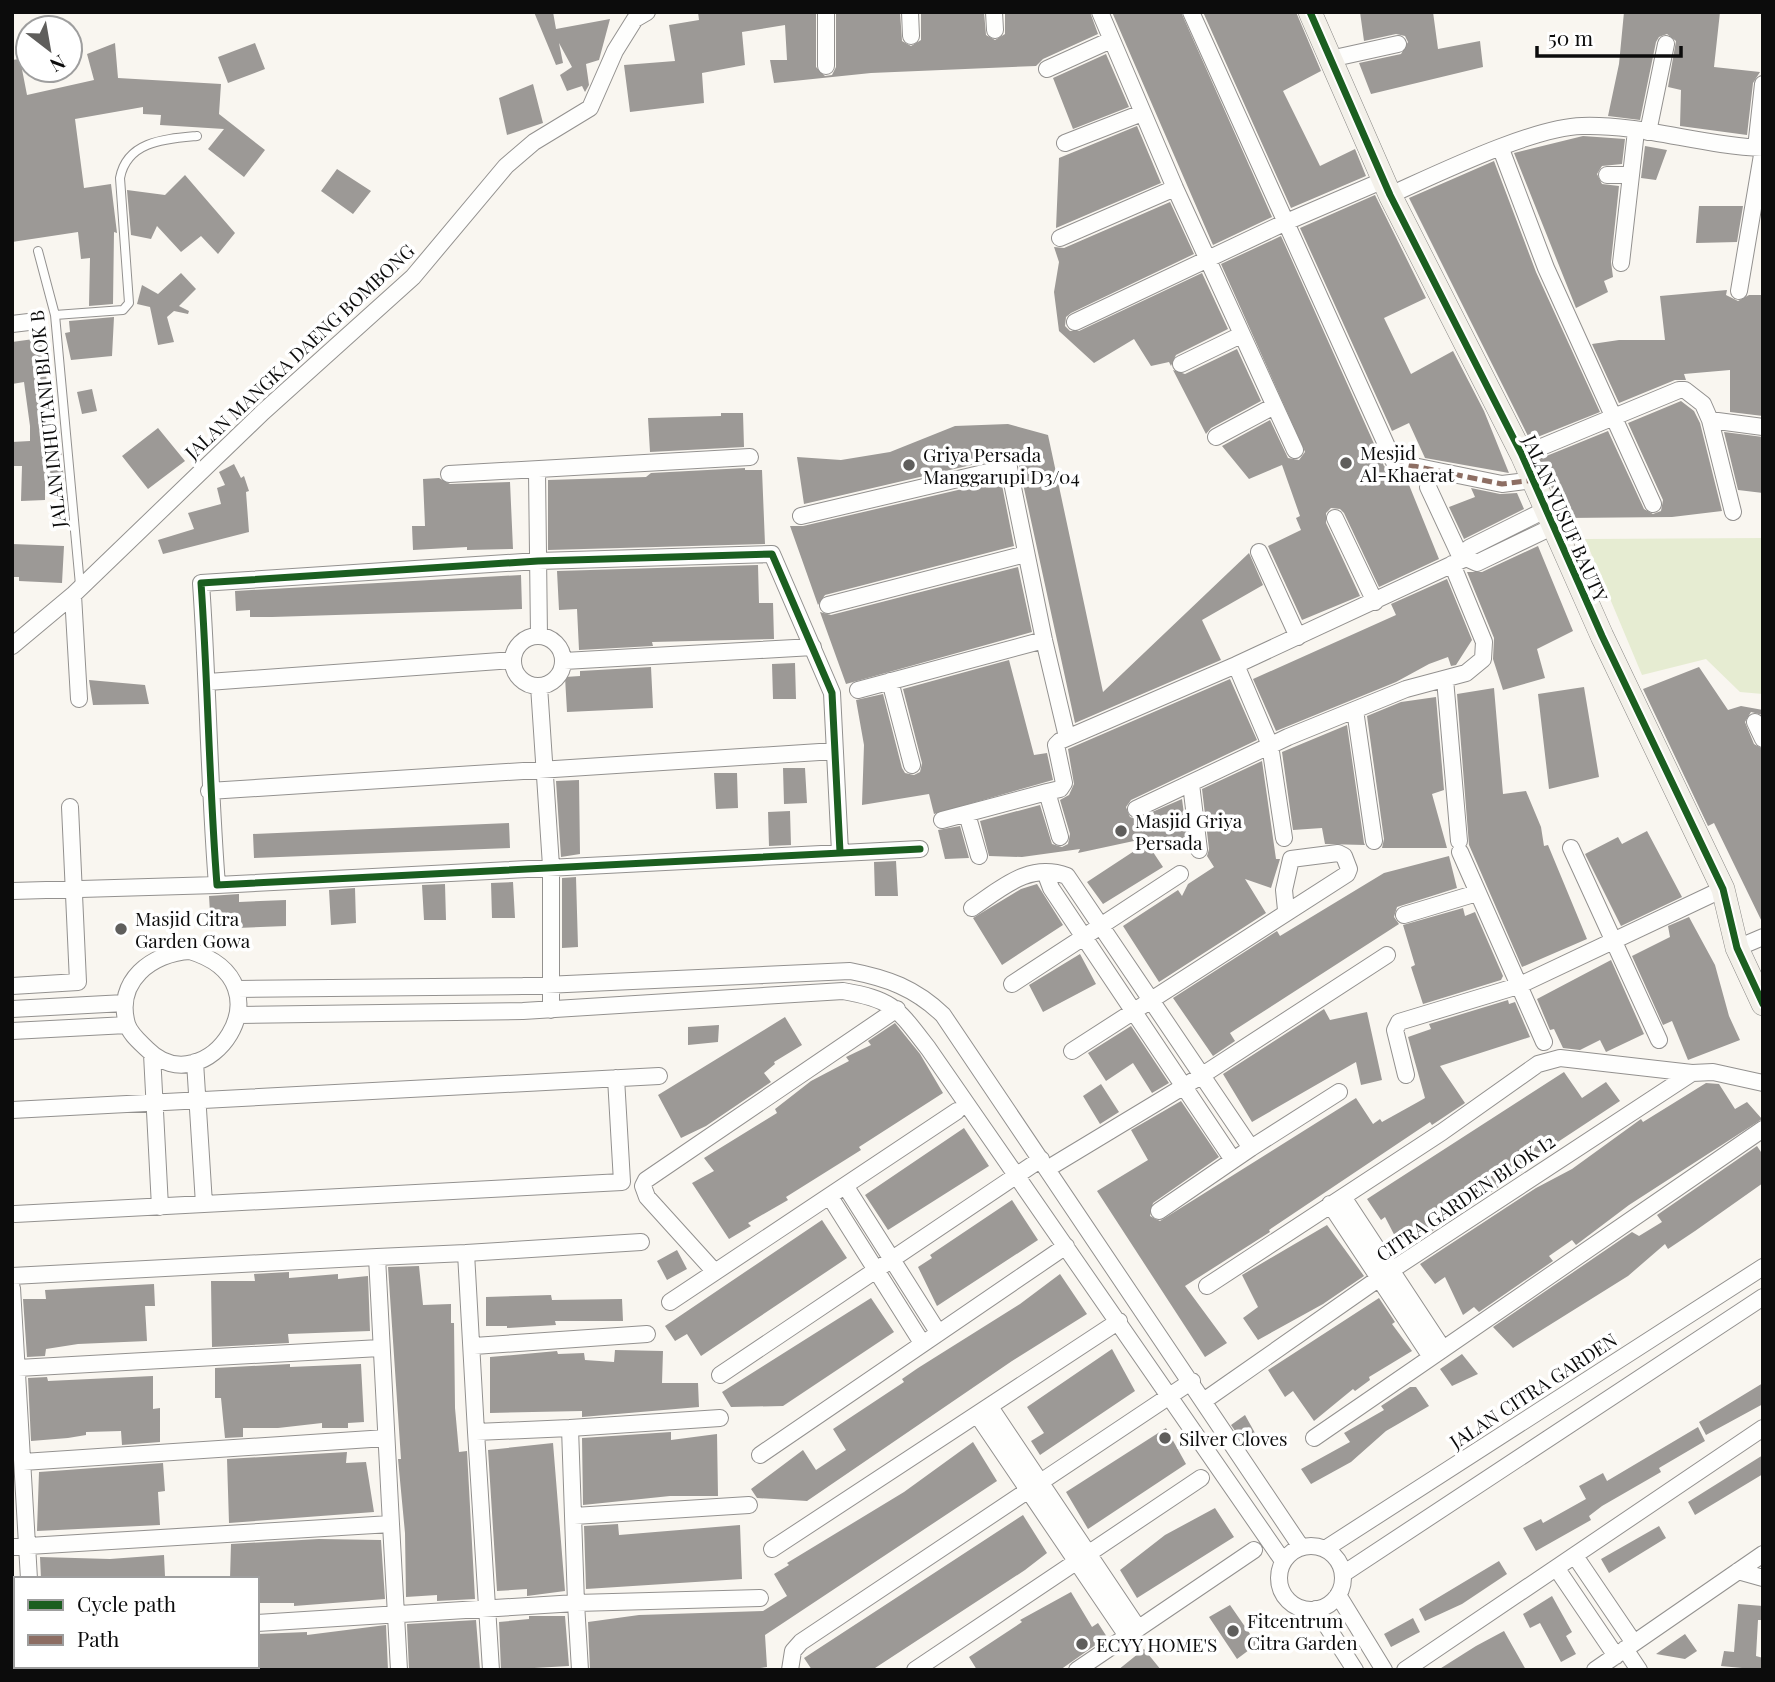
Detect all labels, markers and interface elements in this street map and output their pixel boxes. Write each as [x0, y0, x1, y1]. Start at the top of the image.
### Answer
north arrow [14, 14, 84, 84]
scale bar [1537, 14, 1680, 58]
text: 50 m [1548, 23, 1594, 51]
text: N [45, 50, 71, 79]
street label: JALAN MANGKA DAENG BOMBONG [178, 237, 419, 465]
street label: JALAN INHUTANI BLOK B [23, 309, 71, 530]
street label: JALAN YUSUF BAUTY [1517, 430, 1615, 606]
place label: Mesjid Al-Khaerat [1359, 439, 1454, 487]
place label: Griya Persada Manggarupi D3/04 [923, 441, 1080, 489]
marker: Mesjid Al-Khaerat [1338, 455, 1354, 471]
marker: Griya Persada Manggarupi D3/04 [901, 457, 917, 473]
place label: Masjid Griya Persada [1135, 807, 1243, 855]
marker: Masjid Griya Persada [1113, 823, 1129, 839]
place label: Masjid Citra Garden Gowa [135, 905, 251, 953]
marker: Masjid Citra Garden Gowa [113, 921, 129, 937]
street label: CITRA GARDEN BLOK I2 [1371, 1127, 1559, 1267]
street label: JALAN CITRA GARDEN [1443, 1326, 1622, 1454]
place label: Silver Cloves [1179, 1425, 1288, 1451]
marker: Silver Cloves [1157, 1430, 1173, 1446]
legend [14, 1577, 259, 1668]
text: Cycle path [77, 1589, 177, 1617]
place label: Fitcentrum Citra Garden [1247, 1607, 1358, 1655]
marker: Fitcentrum Citra Garden [1225, 1623, 1241, 1639]
text: Path [77, 1624, 120, 1652]
place label: ECYY HOME'S [1096, 1631, 1217, 1657]
marker: ECYY HOME'S [1074, 1636, 1090, 1652]

